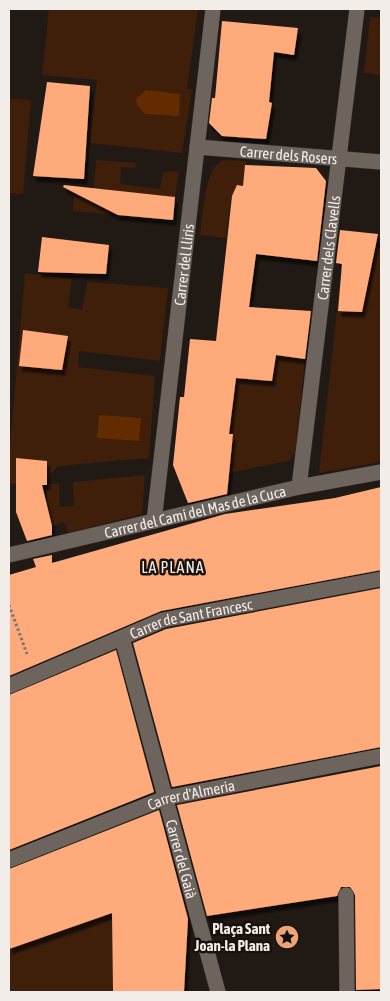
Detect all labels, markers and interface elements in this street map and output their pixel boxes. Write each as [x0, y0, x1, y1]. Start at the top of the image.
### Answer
street label: Carrer dels Rosers [239, 142, 338, 167]
street label: Carrer dels Clavells [313, 195, 343, 301]
street label: Carrer del Lliris [170, 223, 197, 307]
street label: Carrer del Camí del Mas de la Cuca [102, 482, 287, 541]
district label: LA PLANA [141, 558, 205, 576]
street label: Carrer de Sant Francesc [127, 595, 254, 642]
street label: Carrer d'Almeria [145, 776, 236, 813]
street label: Carrer del Gaià [163, 818, 201, 900]
place label: Plaça Sant Joan-la Plana [194, 920, 271, 954]
place icon: Plaça Sant Joan-la Plana [274, 924, 300, 950]

